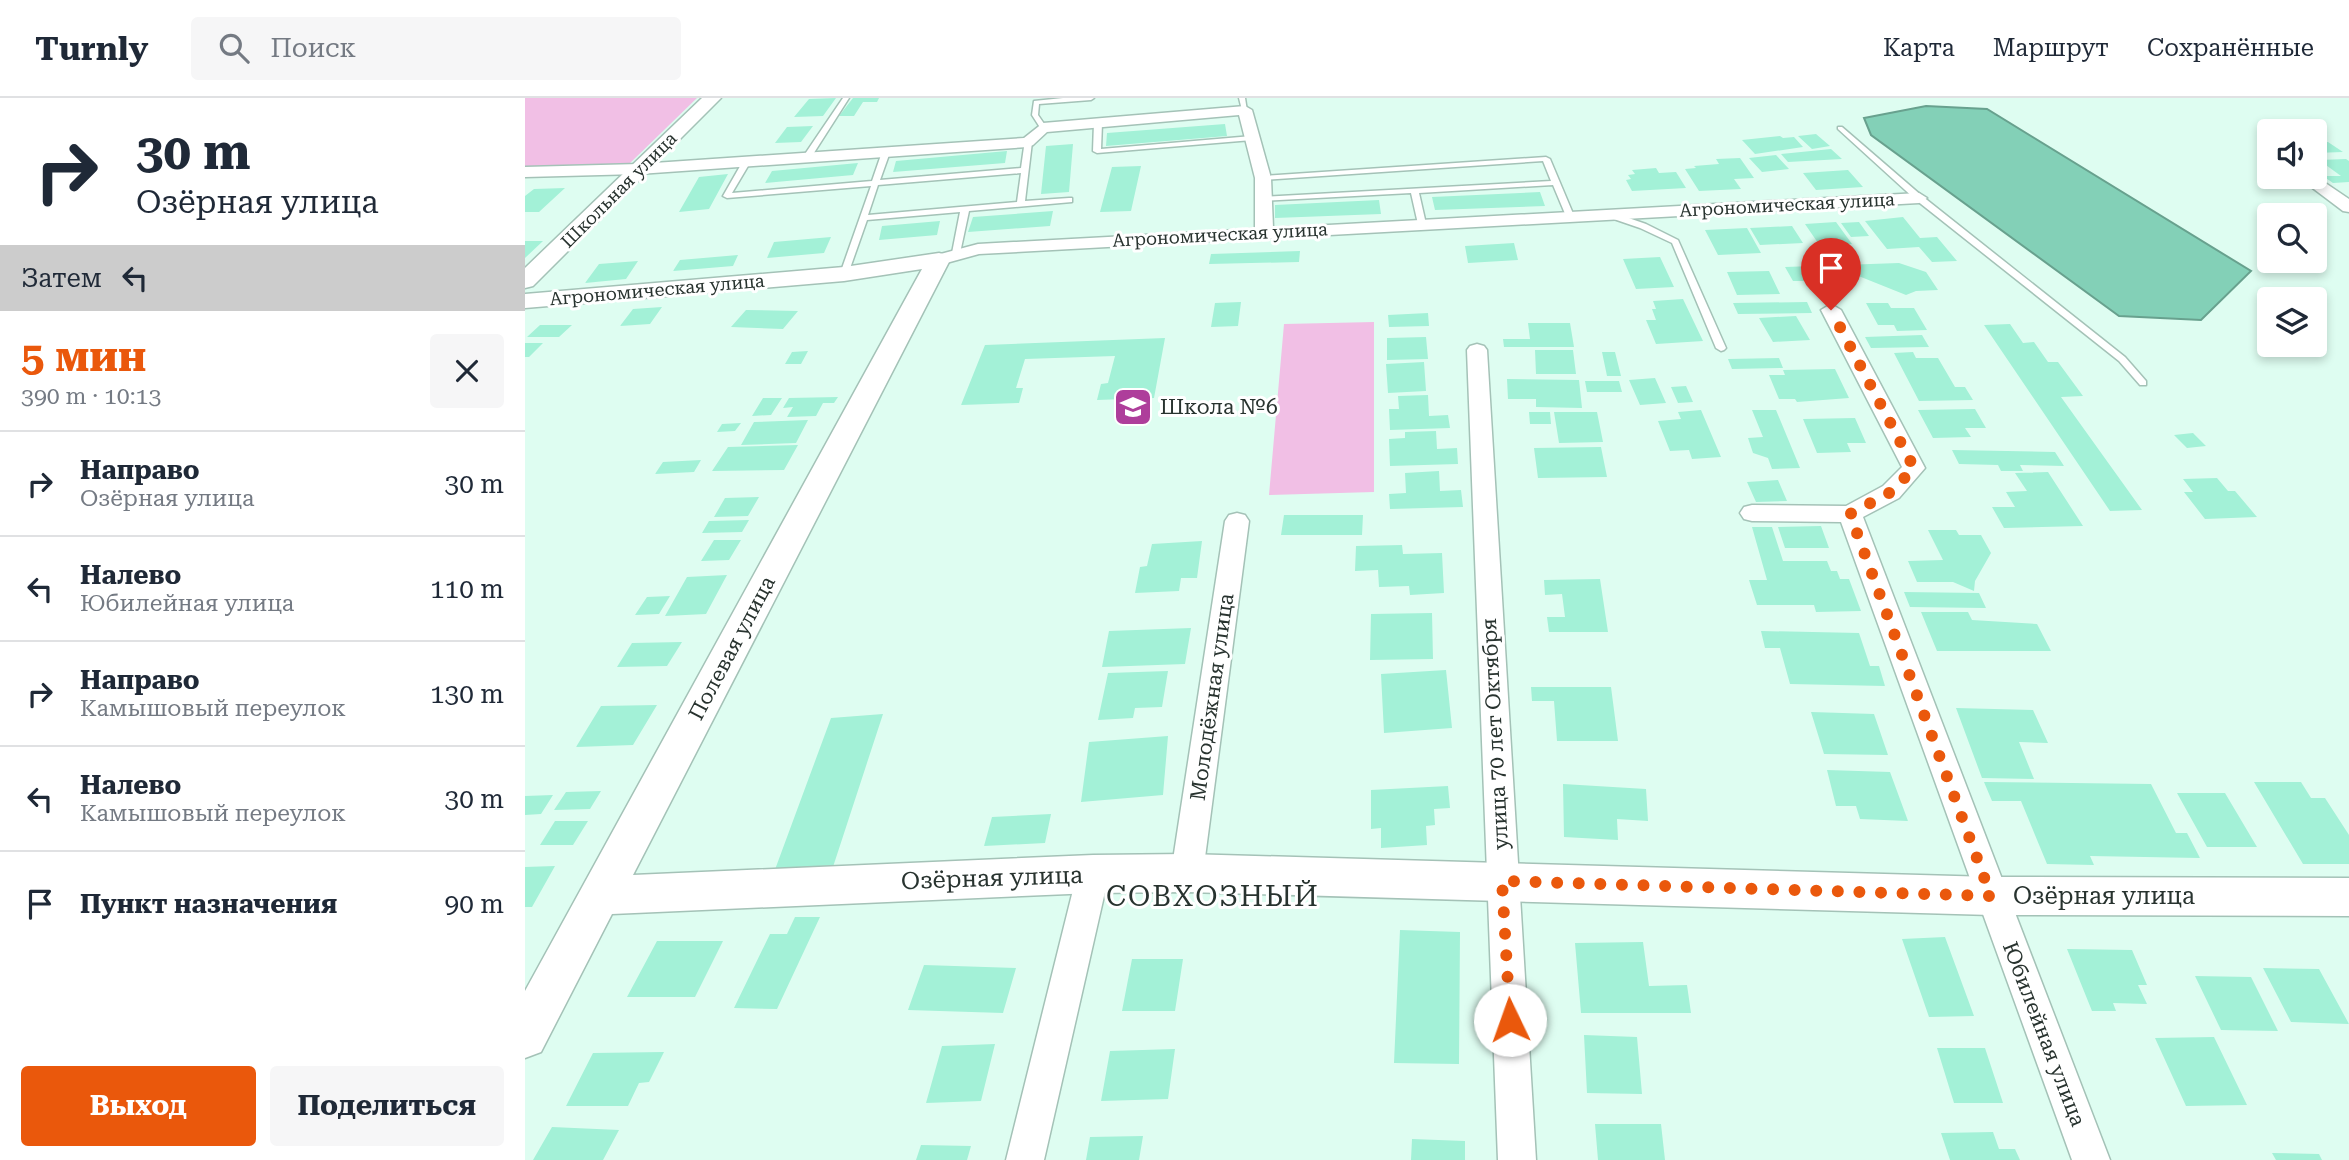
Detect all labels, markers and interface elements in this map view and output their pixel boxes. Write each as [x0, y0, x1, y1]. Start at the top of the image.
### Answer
search box [191, 17, 681, 80]
text: Turnly [35, 29, 149, 68]
icon: search [215, 29, 253, 67]
text: Поиск [271, 33, 356, 63]
text: Карта [1883, 34, 1955, 62]
text: Маршрут [1993, 34, 2109, 62]
text: Сохранённые [2147, 34, 2314, 62]
map controls [2257, 119, 2327, 357]
button: sound [2257, 119, 2327, 189]
text: 30 m [136, 124, 251, 181]
icon: right [21, 126, 112, 217]
street label: Школьная улица [557, 127, 681, 252]
text: Озёрная улица [136, 183, 379, 221]
street label: Агрономическая улица [1679, 188, 1895, 221]
button: search [2257, 203, 2327, 273]
street label: Агрономическая улица [1112, 218, 1328, 251]
pin [1801, 238, 1861, 310]
icon: arrive [1812, 249, 1850, 287]
icon: left [116, 259, 154, 297]
text: Затем [21, 263, 102, 293]
street label: Агрономическая улица [549, 270, 765, 309]
button: layers [2257, 287, 2327, 357]
text: 5 мин [21, 332, 146, 381]
button: close [430, 334, 504, 408]
text: 390 m · 10:13 [21, 383, 161, 410]
school or university icon: Школа №6 [1112, 386, 1154, 428]
place label: Школа №6 [1160, 395, 1278, 419]
text: Направо [80, 455, 200, 485]
icon: right [21, 465, 59, 503]
text: 30 m [445, 469, 504, 499]
text: Озёрная улица [80, 485, 254, 512]
text: Налево [80, 560, 181, 590]
icon: left [21, 570, 59, 608]
street label: Полевая улица [684, 571, 780, 724]
text: 110 m [430, 574, 504, 604]
text: Юбилейная улица [80, 590, 294, 617]
street label: Молодёжная улица [1186, 591, 1239, 802]
street label: улица 70 лет Октября [1477, 617, 1513, 851]
text: Направо [80, 665, 200, 695]
icon: right [21, 675, 59, 713]
text: 130 m [430, 679, 504, 709]
text: Камышовый переулок [80, 695, 346, 722]
text: Налево [80, 770, 181, 800]
icon: left [21, 780, 59, 818]
text: 30 m [445, 784, 504, 814]
text: Камышовый переулок [80, 800, 346, 827]
street label: Озёрная улица [901, 861, 1083, 895]
district label: СОВХОЗНЫЙ [1106, 880, 1320, 913]
street label: Озёрная улица [2013, 882, 2195, 910]
icon: arrive [21, 885, 59, 923]
text: Пункт назначения [80, 889, 337, 919]
text: 90 m [445, 889, 504, 919]
street label: Юбилейная улица [1998, 938, 2090, 1130]
position arrow [1473, 983, 1547, 1057]
button: Выход [21, 1066, 256, 1146]
button: Поделиться [270, 1066, 504, 1146]

